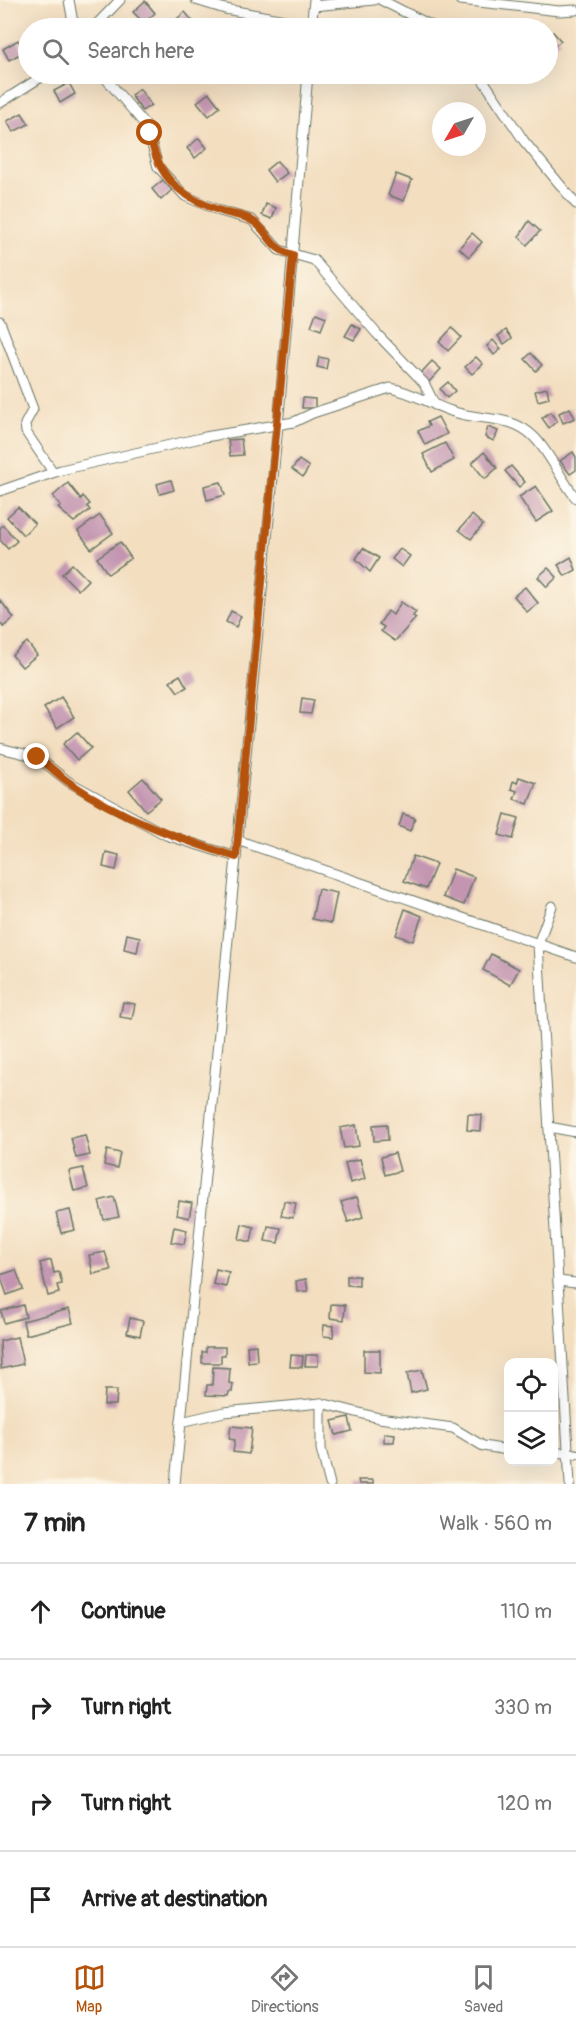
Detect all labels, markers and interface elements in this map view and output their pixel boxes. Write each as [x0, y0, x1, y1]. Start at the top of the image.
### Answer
search box [18, 18, 558, 84]
icon: search [39, 35, 72, 68]
text: Search here [87, 37, 194, 65]
north arrow [432, 102, 486, 156]
route start [136, 119, 162, 145]
route end [23, 743, 49, 769]
map controls [504, 1358, 558, 1466]
button: locate [504, 1358, 558, 1412]
button: layers [504, 1412, 558, 1466]
text: 7 min [24, 1507, 86, 1539]
text: Walk · 560 m [439, 1511, 552, 1536]
icon: ahead [24, 1595, 57, 1628]
text: Continue [81, 1597, 165, 1625]
text: 110 m [501, 1599, 552, 1624]
icon: right [24, 1691, 57, 1724]
text: Turn right [81, 1693, 171, 1721]
text: 330 m [494, 1695, 552, 1720]
icon: right [24, 1787, 57, 1820]
text: Turn right [81, 1789, 171, 1817]
text: 120 m [497, 1791, 552, 1816]
icon: arrive [24, 1883, 57, 1916]
text: Arrive at destination [81, 1885, 267, 1913]
tab: Map [73, 1961, 106, 2017]
tab: Directions [251, 1961, 319, 2017]
tab: Saved [464, 1961, 503, 2017]

